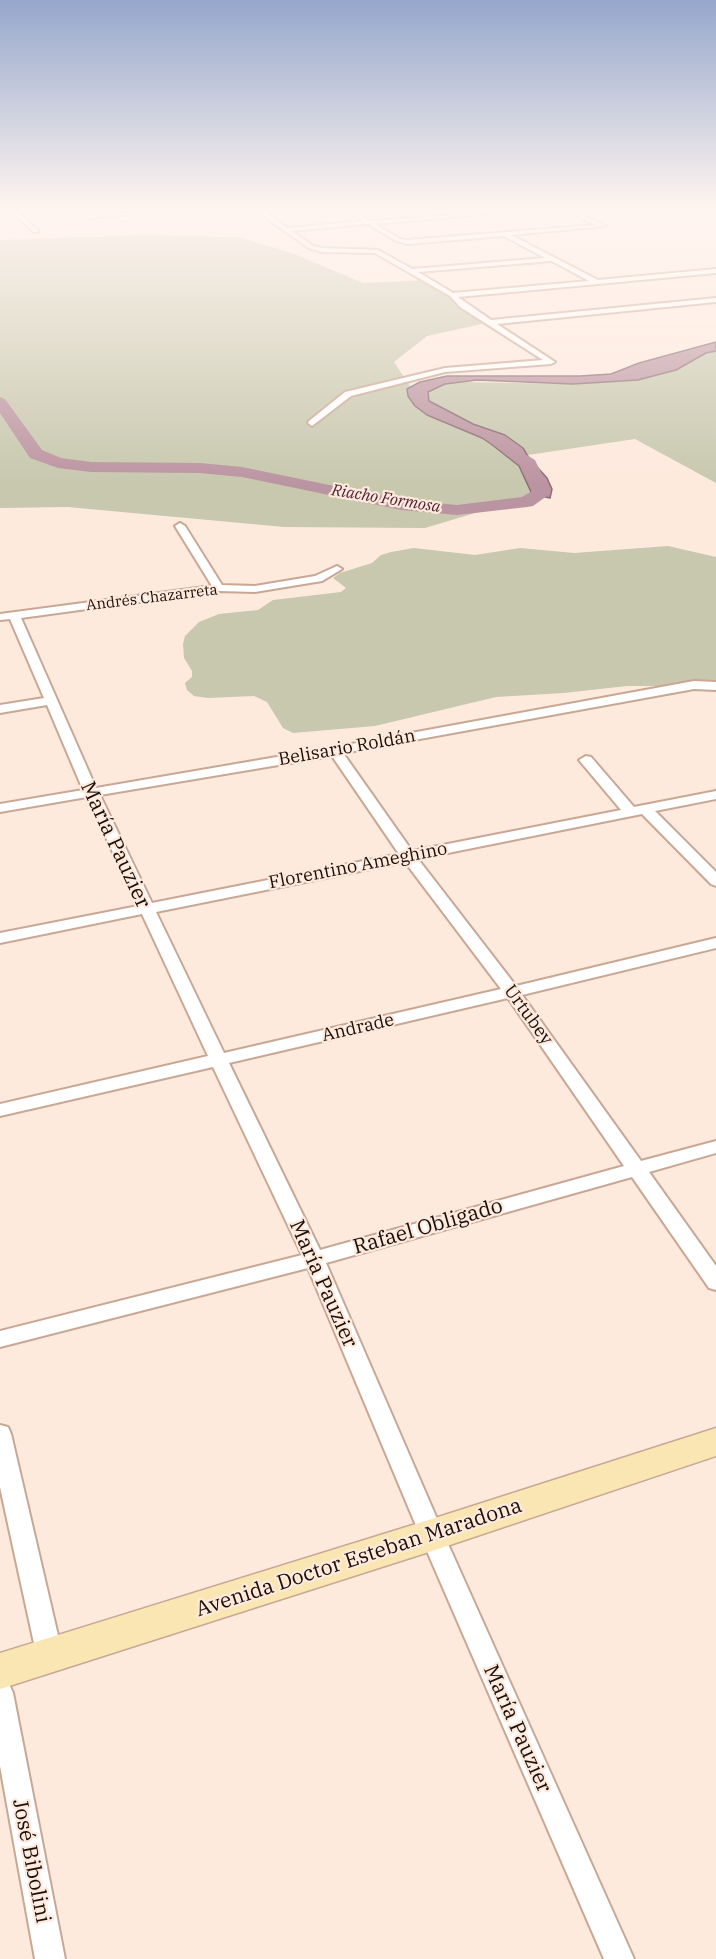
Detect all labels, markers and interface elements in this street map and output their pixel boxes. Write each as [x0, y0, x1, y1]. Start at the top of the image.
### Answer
water label: Riacho Formosa [330, 481, 442, 517]
street label: Andrés Chazarreta [85, 581, 219, 615]
street label: Belisario Roldán [277, 725, 417, 771]
street label: María Pauzier [75, 778, 155, 912]
street label: Florentino Ameghino [267, 838, 449, 894]
street label: Urtubey [499, 981, 557, 1049]
street label: Andrade [320, 1009, 396, 1047]
street label: Rafael Obligado [350, 1194, 506, 1260]
street label: María Pauzier [284, 1216, 362, 1352]
street label: Avenida Doctor Esteban Maradona [193, 1493, 525, 1623]
street label: María Pauzier [478, 1661, 556, 1797]
street label: José Bibolini [7, 1797, 55, 1925]

